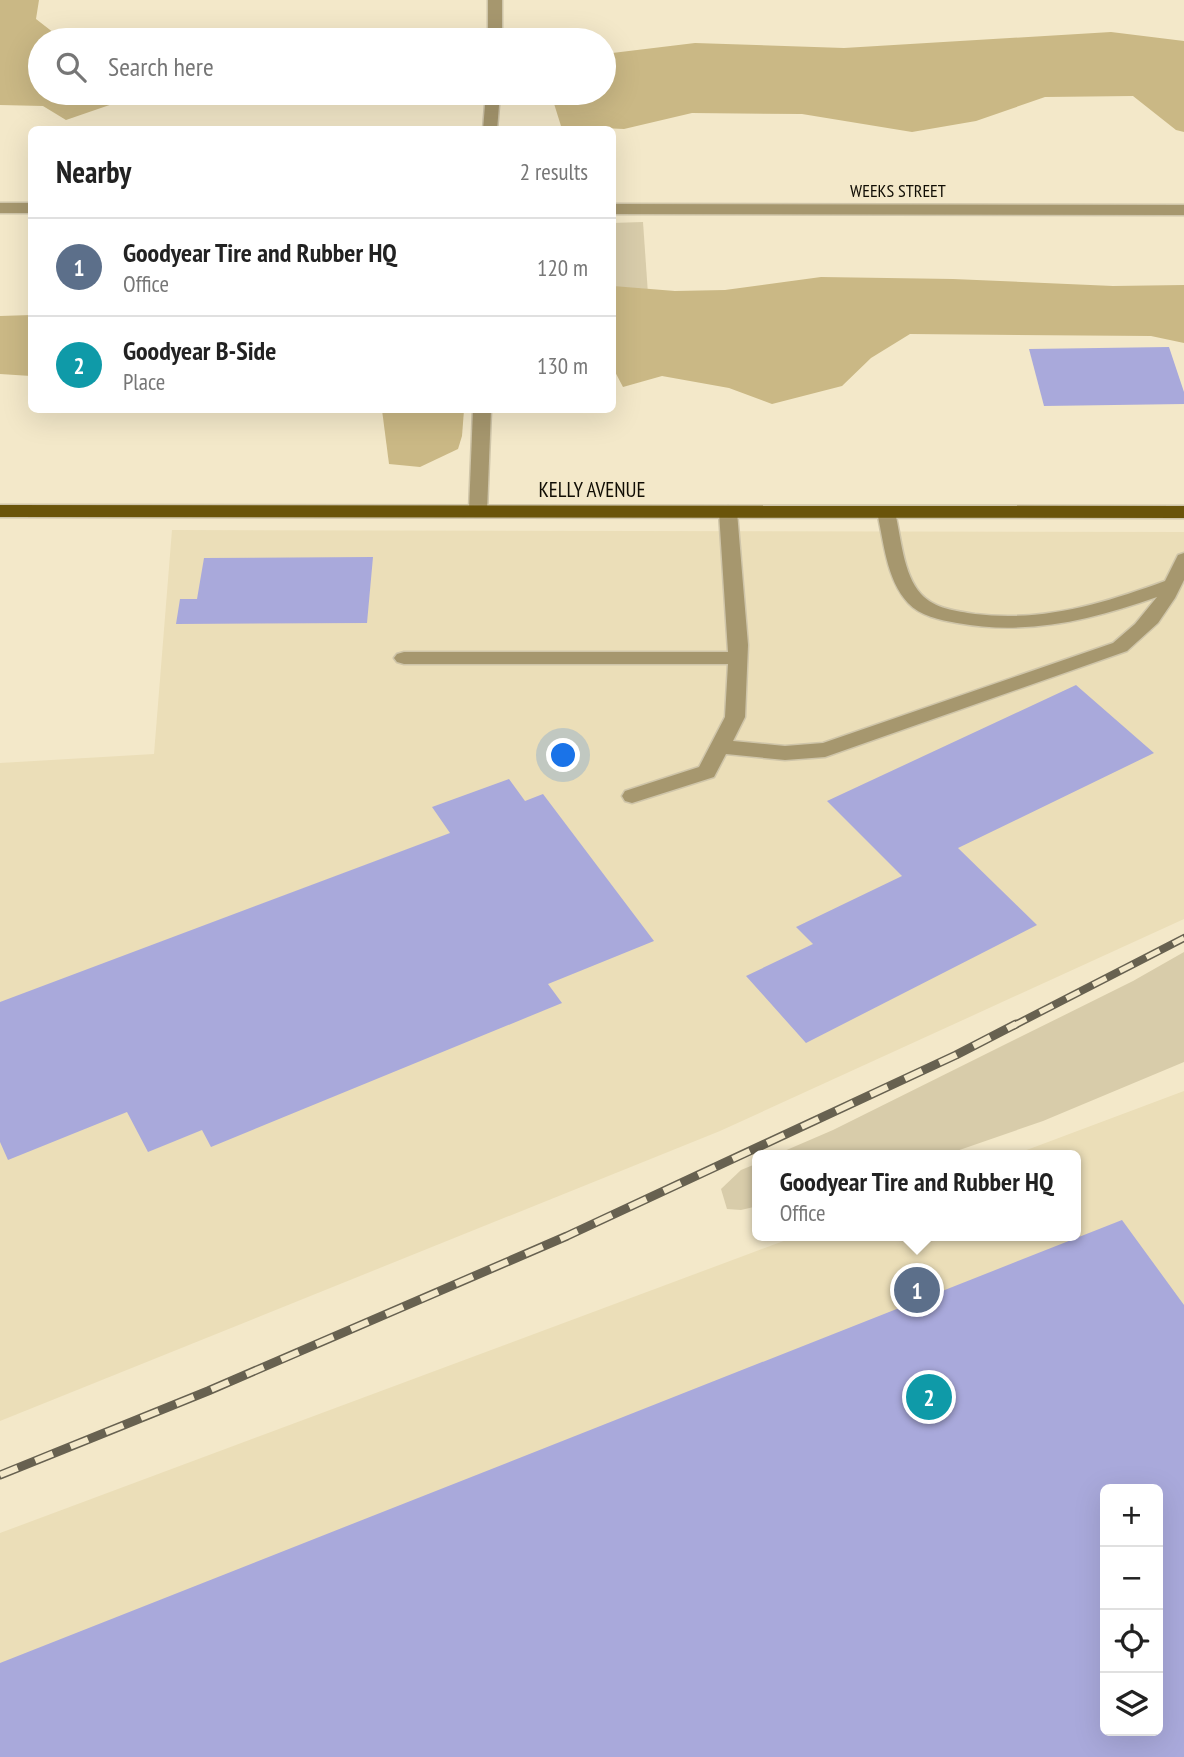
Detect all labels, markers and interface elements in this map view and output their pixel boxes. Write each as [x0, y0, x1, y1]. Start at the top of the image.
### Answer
search box [28, 28, 616, 105]
icon: search [52, 48, 90, 86]
text: Search here [108, 50, 214, 83]
text: Nearby [56, 152, 131, 191]
text: 2 results [520, 157, 588, 186]
street label: WEEKS STREET [850, 179, 946, 202]
text: Goodyear Tire and Rubber HQ [123, 236, 397, 269]
text: 1 [74, 253, 85, 282]
text: 120 m [537, 253, 588, 282]
text: Office [123, 269, 169, 298]
text: Goodyear B-Side [123, 334, 276, 367]
text: 2 [74, 351, 85, 380]
text: 130 m [537, 351, 588, 380]
text: Place [123, 367, 165, 396]
street label: KELLY AVENUE [538, 476, 646, 503]
your location [546, 738, 580, 772]
popup [752, 1150, 1081, 1241]
text: Goodyear Tire and Rubber HQ [780, 1165, 1053, 1198]
text: Office [780, 1198, 826, 1227]
pin: 1 [894, 1264, 940, 1316]
pin: 2 [906, 1371, 952, 1423]
map controls [1100, 1484, 1163, 1736]
button: + [1100, 1484, 1163, 1547]
button: − [1100, 1547, 1163, 1610]
button: locate [1100, 1610, 1163, 1673]
button: layers [1100, 1673, 1163, 1736]

